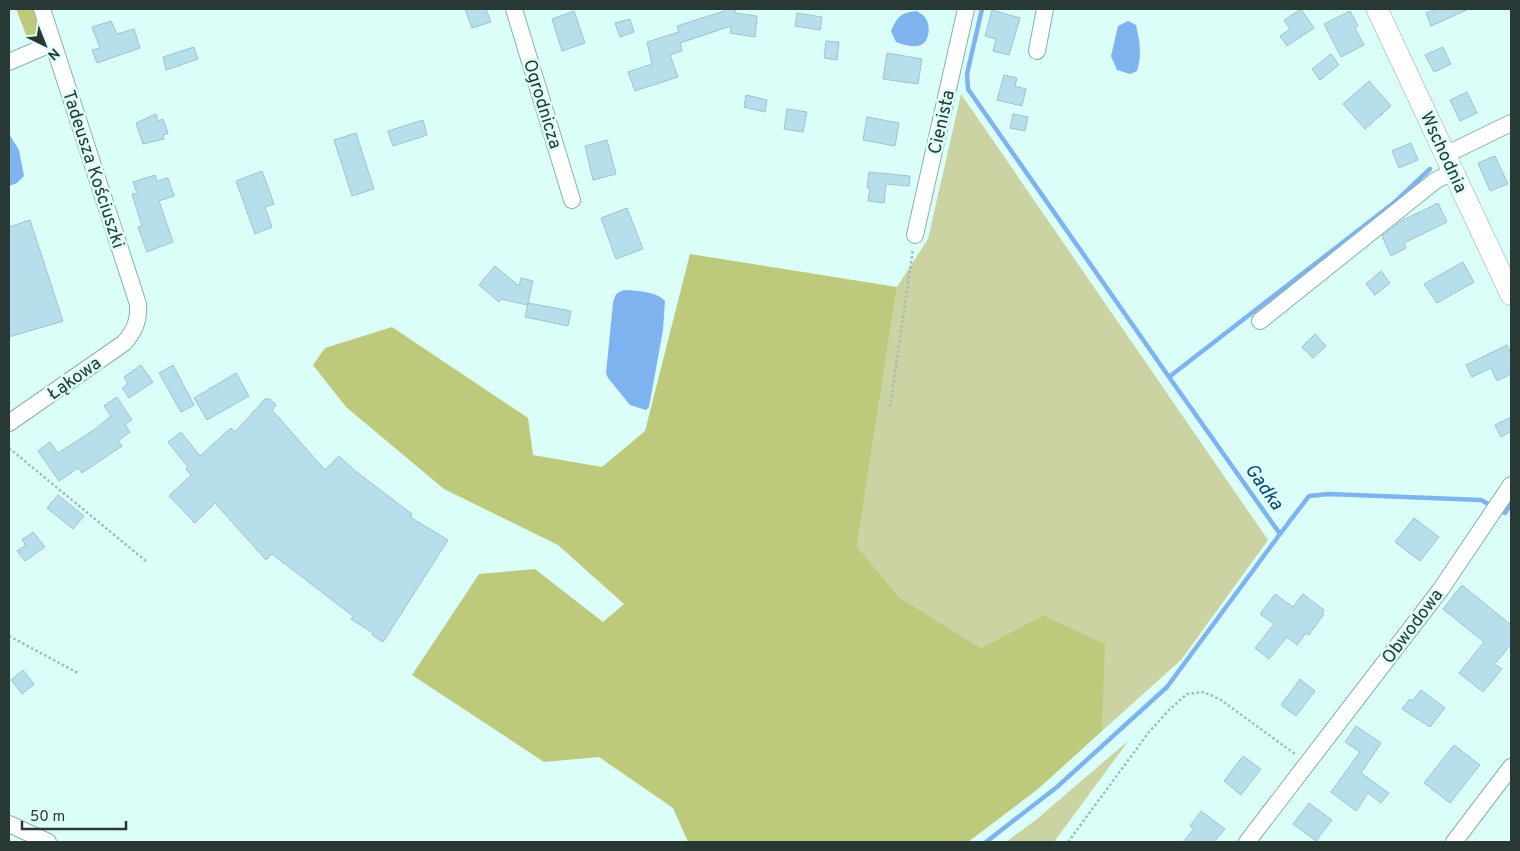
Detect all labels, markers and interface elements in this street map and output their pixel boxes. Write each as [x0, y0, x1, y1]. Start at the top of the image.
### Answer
north arrow [20, 20, 70, 70]
text: N [43, 44, 62, 63]
street label: Ogrodnicza [517, 57, 566, 152]
street label: Tadeusza Kościuszki [56, 87, 129, 251]
street label: Cienista [924, 88, 961, 157]
street label: Wschodnia [1414, 108, 1471, 197]
street label: Łąkowa [43, 352, 106, 406]
water label: Gadka [1239, 459, 1288, 515]
street label: Obwodowa [1377, 585, 1449, 669]
scale bar [22, 798, 126, 830]
text: 50 m [30, 808, 65, 827]

